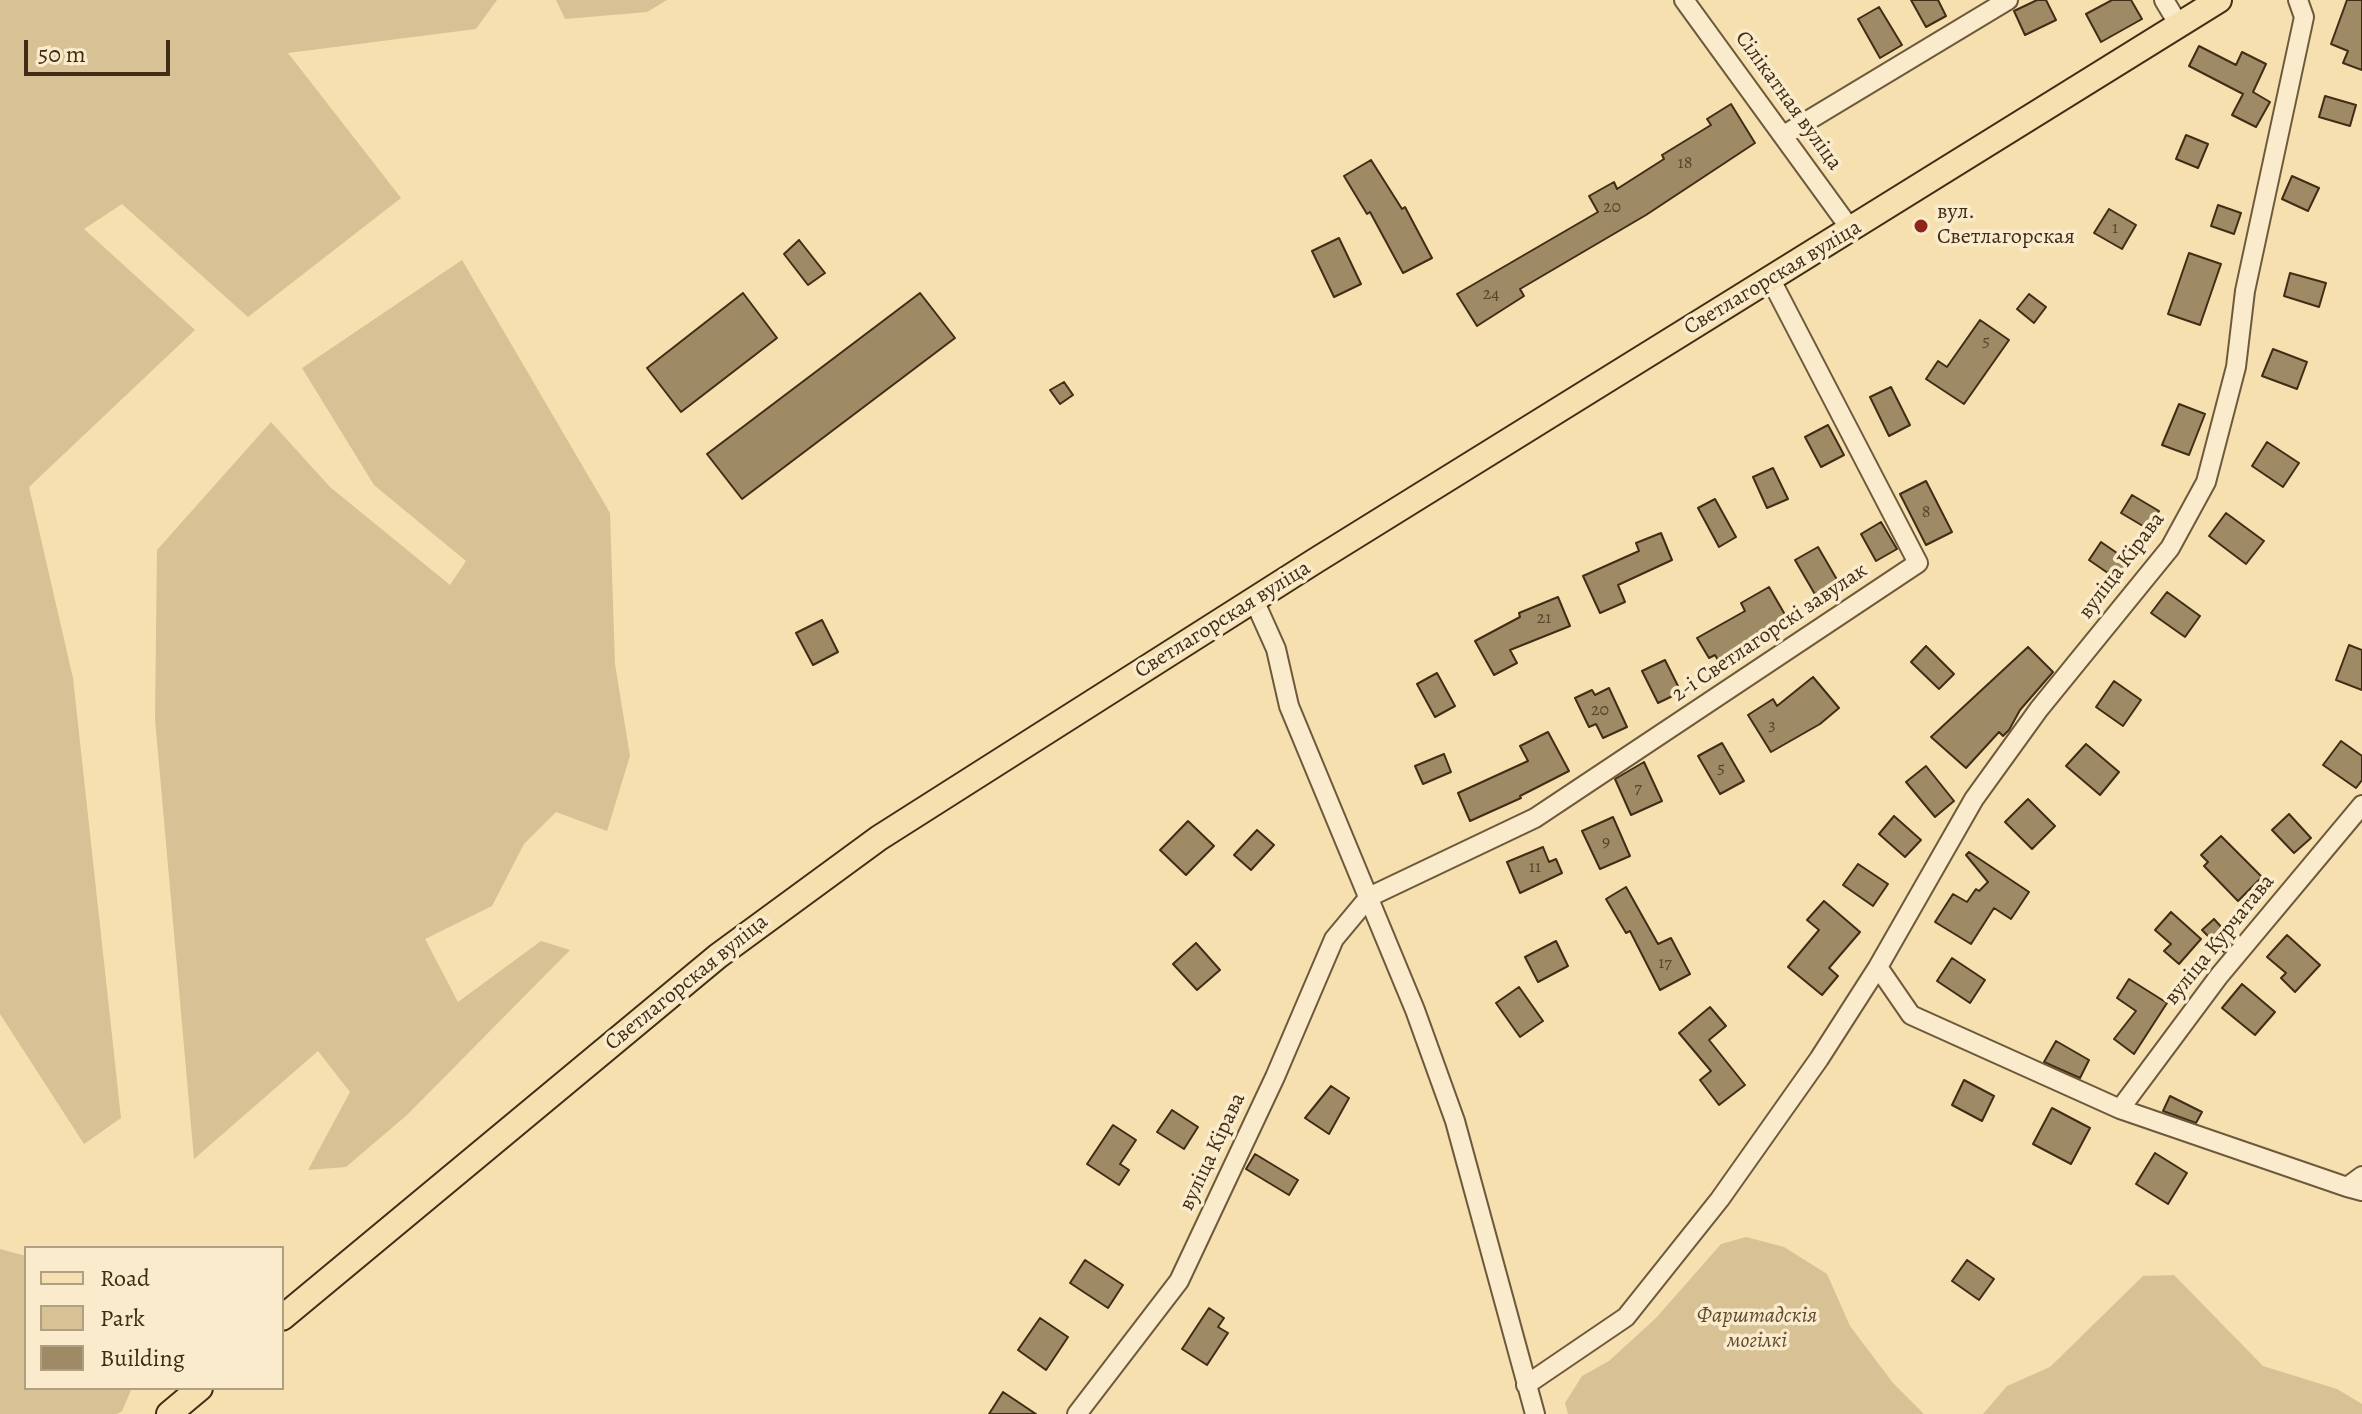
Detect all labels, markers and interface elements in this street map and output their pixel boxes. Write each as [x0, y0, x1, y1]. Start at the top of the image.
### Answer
scale bar [28, 24, 174, 74]
street label: Сілікатная вуліца [1729, 26, 1847, 176]
text: 50 m [38, 38, 86, 70]
house number: 18 [1678, 153, 1692, 175]
house number: 20 [1603, 197, 1621, 219]
place label: вул. Светлагорская [1937, 200, 2075, 252]
street label: Светлагорская вуліца [1680, 215, 1866, 341]
marker: вул. Светлагорская [1912, 217, 1930, 235]
house number: 1 [2112, 218, 2118, 240]
house number: 24 [1483, 284, 1499, 306]
house number: 5 [1982, 331, 1990, 353]
house number: 8 [1922, 502, 1930, 524]
street label: вуліца Кірава [2073, 507, 2171, 625]
street label: Светлагорская вуліца [1130, 555, 1316, 685]
street label: 2-і Светлагорскі завулак [1667, 558, 1873, 708]
house number: 21 [1537, 608, 1551, 630]
house number: 20 [1591, 700, 1609, 722]
house number: 3 [1768, 715, 1776, 737]
house number: 5 [1717, 758, 1725, 780]
house number: 7 [1634, 778, 1642, 800]
house number: 9 [1602, 832, 1610, 854]
house number: 11 [1529, 857, 1541, 879]
street label: вуліца Курчатава [2159, 869, 2281, 1011]
street label: Светлагорская вуліца [600, 909, 774, 1057]
house number: 17 [1658, 953, 1672, 975]
street label: вуліца Кірава [1174, 1089, 1252, 1215]
legend [24, 1246, 284, 1390]
text: Road [100, 1262, 150, 1294]
text: Park [100, 1302, 145, 1334]
park label: Фарштадскія могілкі [1697, 1304, 1817, 1356]
text: Building [100, 1342, 185, 1374]

